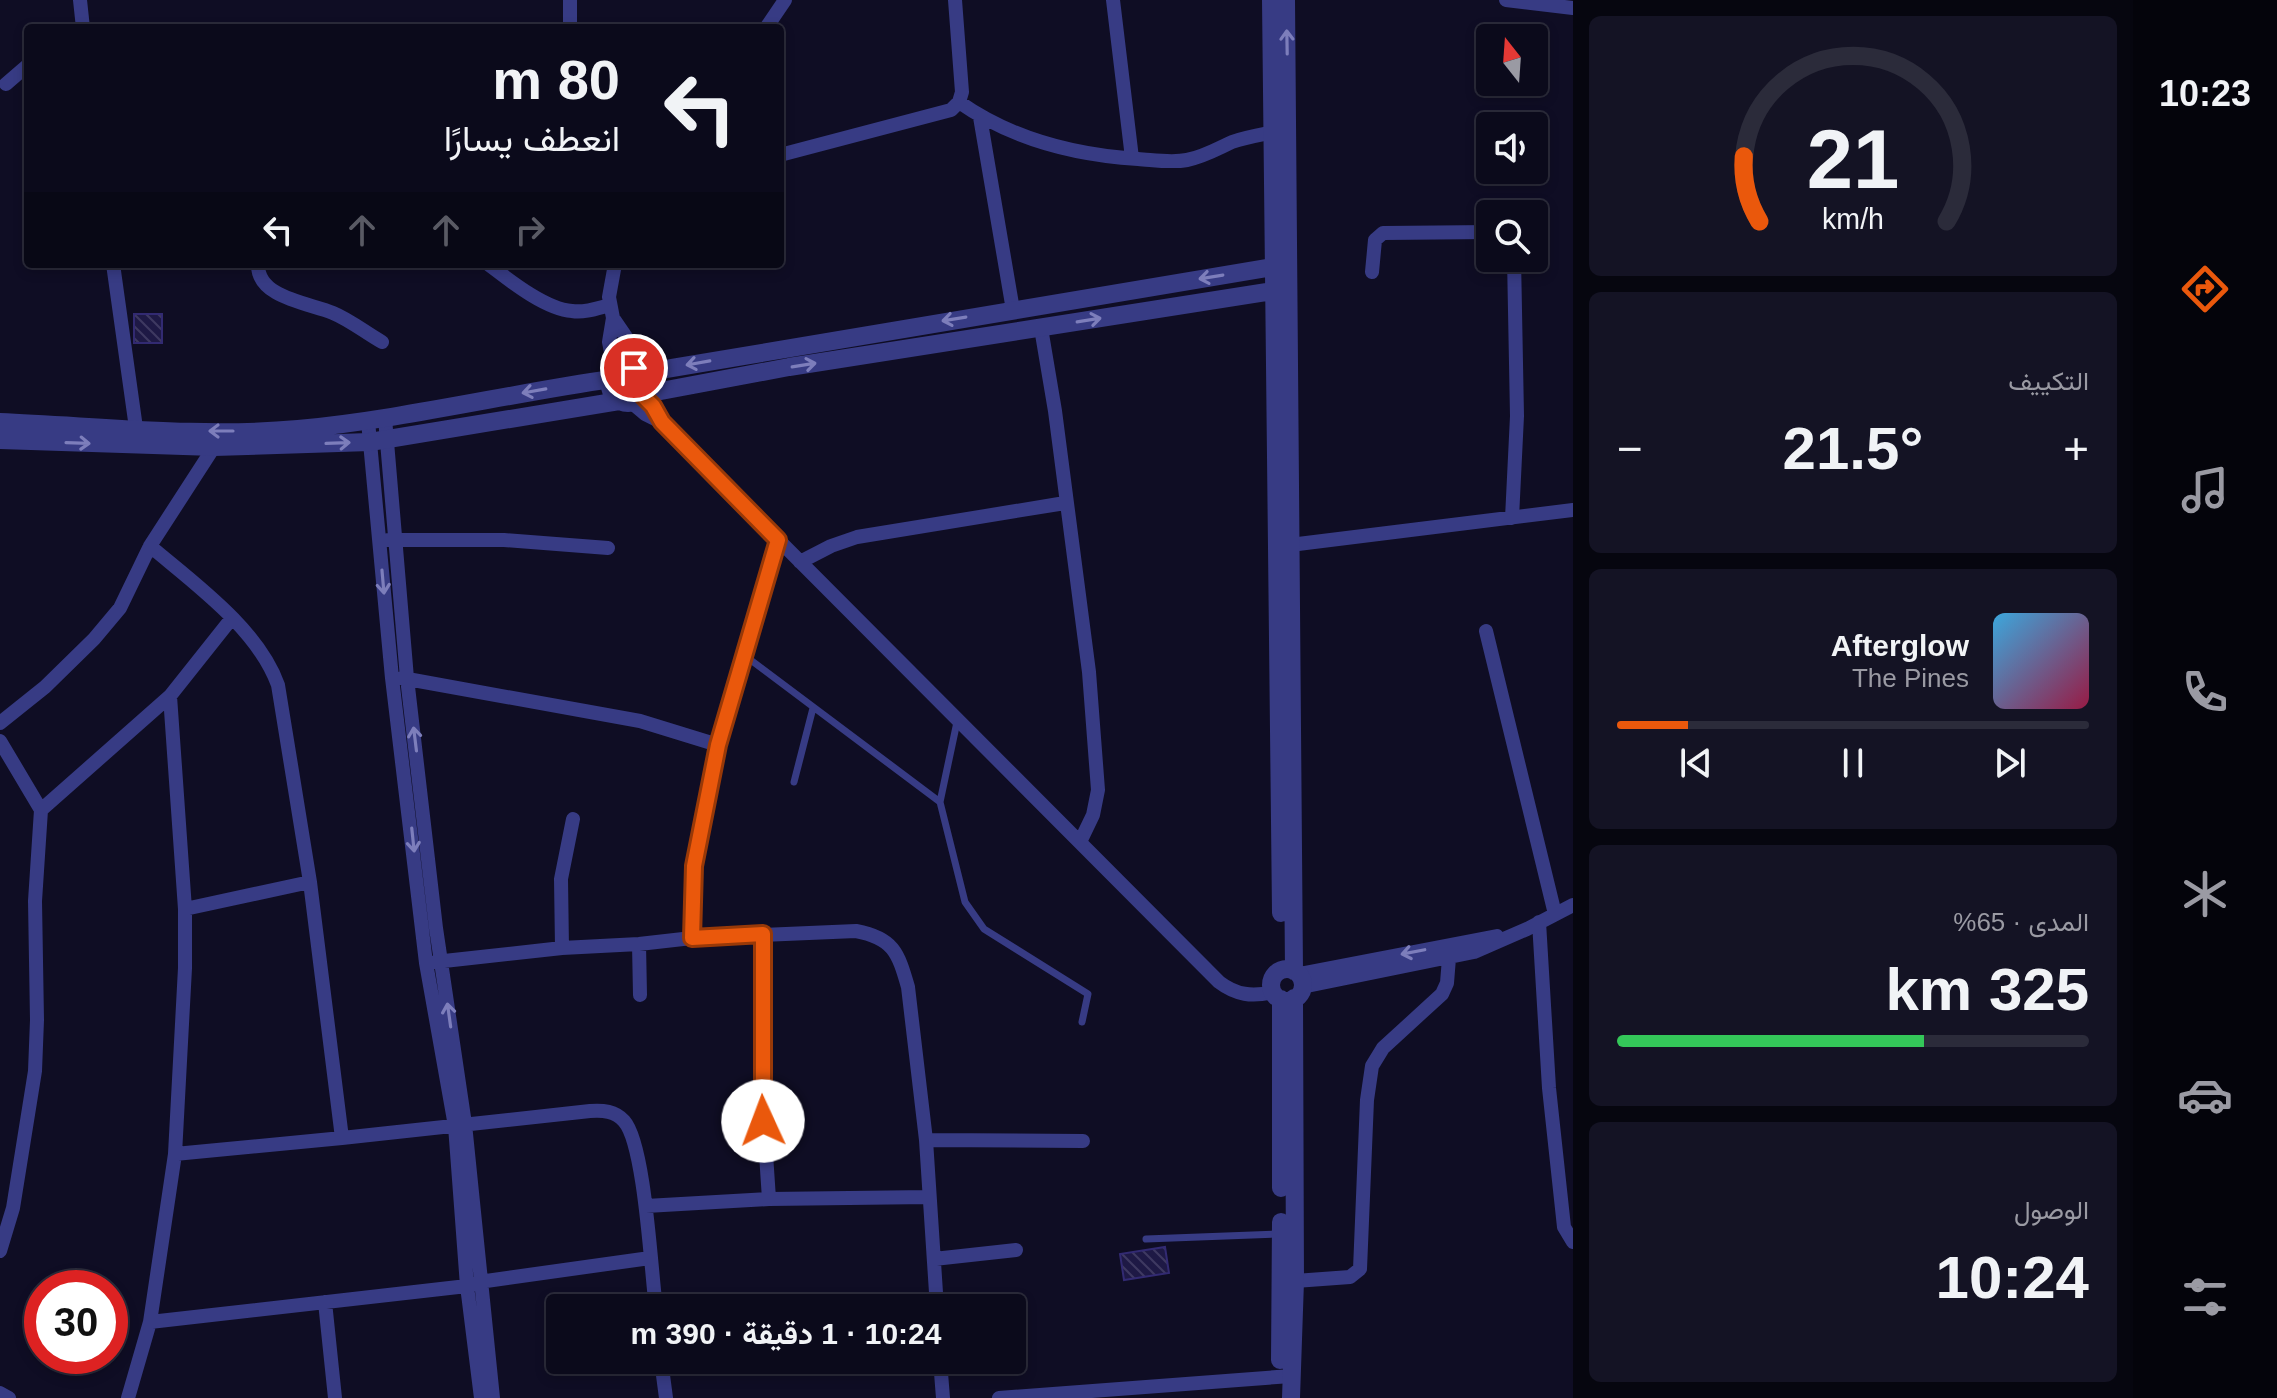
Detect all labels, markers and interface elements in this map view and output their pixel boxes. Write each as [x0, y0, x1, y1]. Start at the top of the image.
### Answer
north arrow [1476, 24, 1548, 96]
map controls [1476, 24, 1548, 272]
one-way arrow [1279, 29, 1295, 56]
text: 80 m [492, 48, 620, 111]
icon: left [648, 56, 752, 160]
text: 10:23 [2159, 73, 2251, 114]
button: sound [1476, 112, 1548, 184]
text: 21 [1807, 113, 1899, 206]
text: انعطف يسارًا [444, 118, 620, 159]
button: search [1476, 200, 1548, 272]
text: km/h [1822, 203, 1884, 235]
icon: left [256, 208, 300, 252]
icon: ahead [340, 208, 384, 252]
icon: ahead [424, 208, 468, 252]
icon: right [508, 208, 552, 252]
icon: directions [2177, 261, 2233, 317]
one-way arrow [1199, 270, 1224, 285]
one-way arrow [942, 312, 967, 327]
one-way arrow [1076, 312, 1101, 327]
pin [600, 334, 668, 402]
icon: arrive [612, 346, 656, 390]
one-way arrow [686, 356, 711, 371]
one-way arrow [791, 356, 817, 371]
text: التكييف [2008, 366, 2089, 396]
one-way arrow [522, 384, 547, 399]
text: 21.5° [1783, 415, 1923, 482]
one-way arrow [208, 423, 235, 439]
text: − [1617, 424, 1643, 473]
text: + [2063, 424, 2089, 473]
one-way arrow [64, 435, 91, 450]
one-way arrow [324, 436, 351, 451]
icon: music [2177, 462, 2233, 518]
one-way arrow [376, 568, 391, 595]
text: Afterglow [1831, 629, 1969, 662]
text: The Pines [1852, 663, 1969, 693]
icon: phone [2177, 664, 2233, 720]
one-way arrow [407, 727, 422, 752]
icon: previous [1674, 741, 1718, 785]
icon: pause [1831, 741, 1875, 785]
icon: next [1988, 741, 2032, 785]
one-way arrow [405, 826, 420, 853]
icon: climate [2177, 866, 2233, 922]
text: المدى · 65% [1953, 907, 2089, 937]
one-way arrow [1401, 946, 1426, 961]
text: 325 km [1886, 956, 2089, 1023]
one-way arrow [441, 1002, 456, 1028]
icon: car [2177, 1067, 2233, 1123]
position arrow [721, 1079, 805, 1163]
text: الوصول [2014, 1195, 2089, 1225]
text: 10:24 [1936, 1244, 2089, 1311]
icon: filters [2177, 1269, 2233, 1325]
speed limit sign: 30 [24, 1270, 128, 1374]
text: 10:24 · 1 دقيقة · 390 m [631, 1317, 941, 1350]

